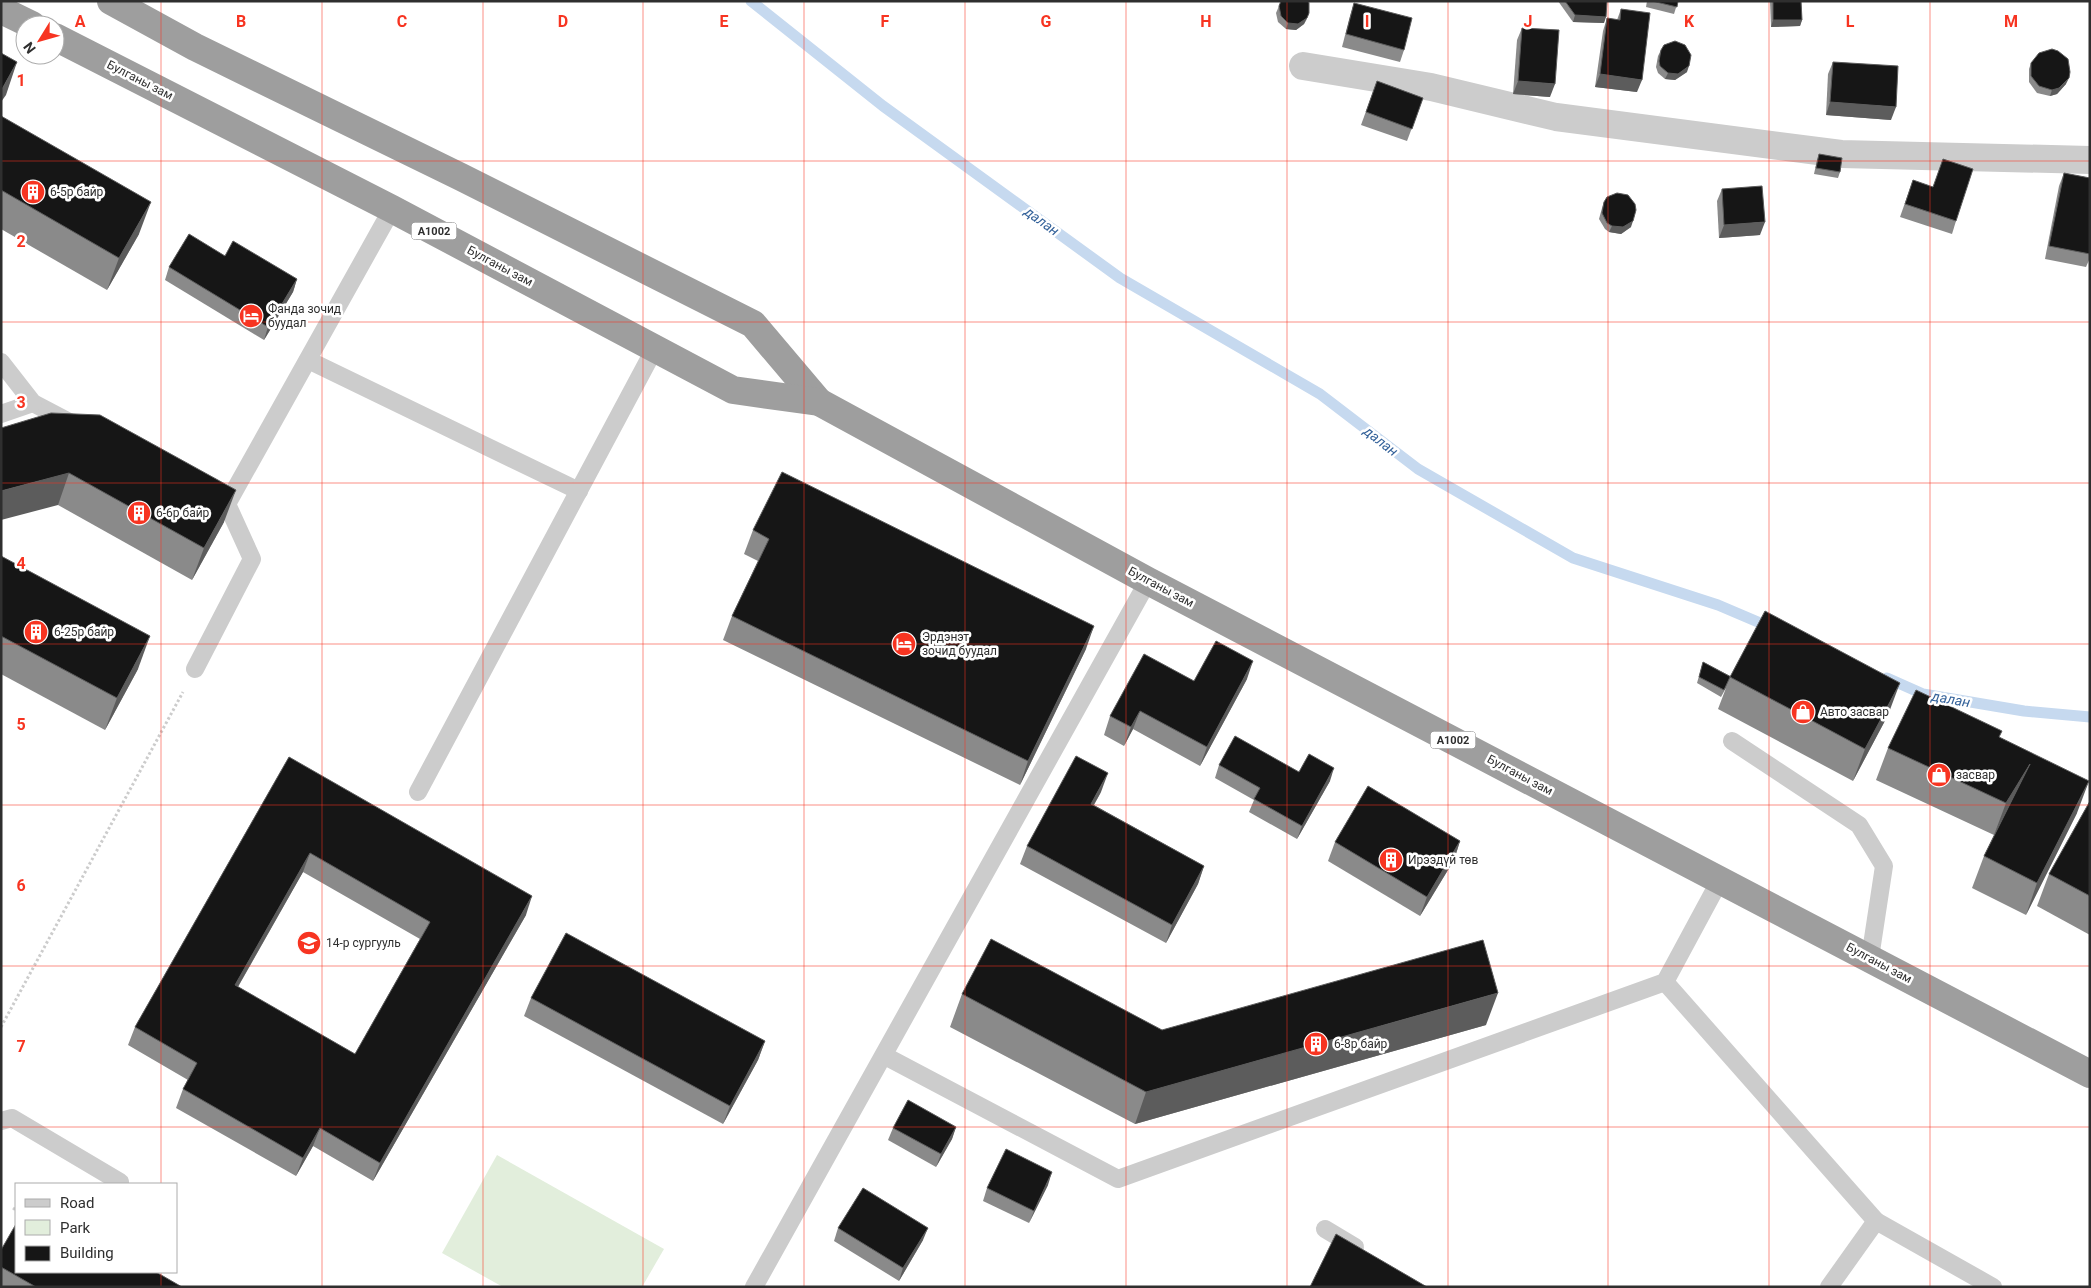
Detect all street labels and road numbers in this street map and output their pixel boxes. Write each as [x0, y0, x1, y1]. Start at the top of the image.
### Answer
street label: Булганы зам [105, 57, 175, 103]
road number: A1002 [412, 222, 456, 240]
street label: Булганы зам [465, 243, 535, 289]
street label: Булганы зам [1126, 564, 1196, 610]
road number: A1002 [1430, 732, 1476, 748]
street label: Булганы зам [1485, 752, 1555, 798]
street label: Булганы зам [1844, 940, 1914, 986]

